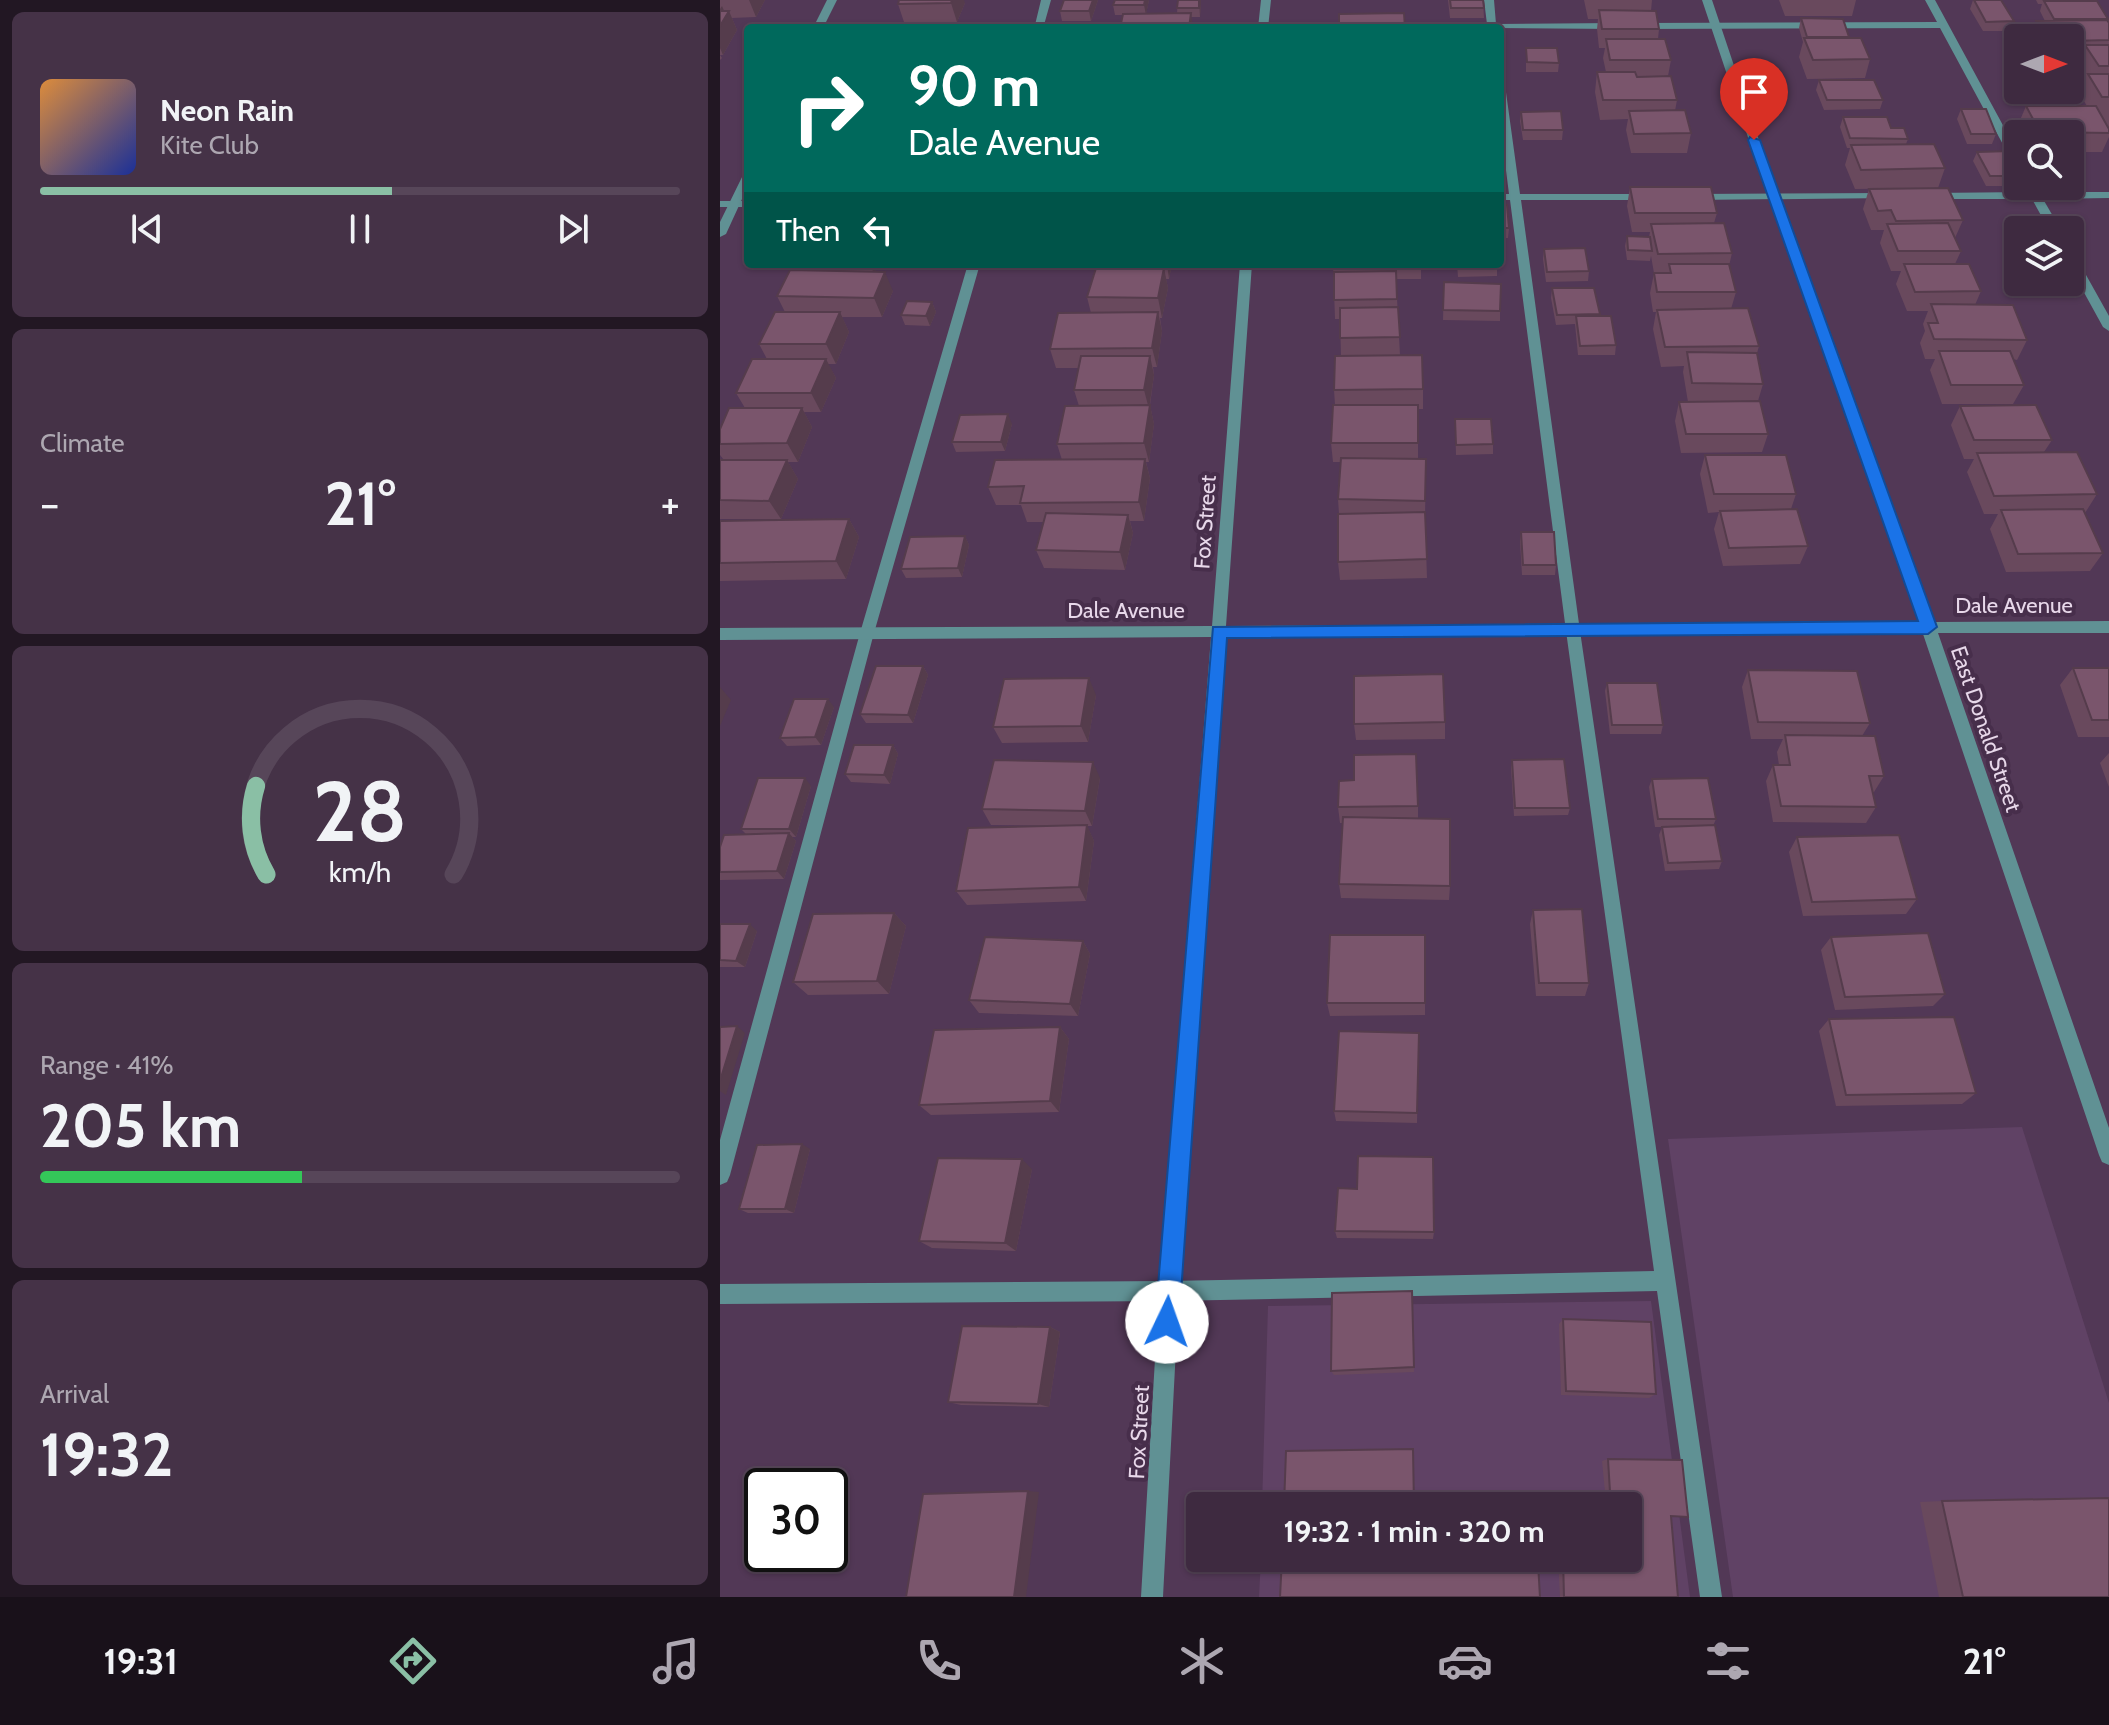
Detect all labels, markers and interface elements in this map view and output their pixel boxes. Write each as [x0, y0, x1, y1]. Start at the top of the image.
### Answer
north arrow [2004, 24, 2084, 104]
map controls [2004, 24, 2084, 296]
text: 90 m [908, 52, 1040, 120]
icon: right [776, 56, 880, 160]
pin [1720, 58, 1788, 140]
icon: arrive [1732, 70, 1776, 114]
text: Neon Rain [160, 92, 294, 129]
text: Dale Avenue [908, 120, 1100, 164]
button: search [2004, 120, 2084, 200]
text: Kite Club [160, 129, 259, 161]
icon: previous [125, 207, 169, 251]
icon: pause [338, 207, 382, 251]
icon: next [551, 207, 595, 251]
icon: left [856, 208, 900, 252]
text: Then [776, 212, 840, 249]
button: layers [2004, 216, 2084, 296]
text: Climate [40, 427, 125, 459]
text: 21° [324, 467, 396, 540]
street label: Fox Street [1188, 474, 1222, 570]
text: − [40, 477, 59, 530]
text: + [661, 477, 680, 530]
street label: Dale Avenue [1955, 592, 2073, 619]
street label: Dale Avenue [1067, 597, 1185, 624]
street label: East Donald Street [1945, 642, 2027, 816]
text: 28 [313, 760, 407, 861]
text: km/h [329, 854, 391, 889]
text: Range · 41% [40, 1049, 174, 1081]
text: 205 km [40, 1089, 241, 1162]
position arrow [1125, 1280, 1209, 1364]
text: Arrival [40, 1378, 109, 1410]
street label: Fox Street [1123, 1384, 1155, 1480]
text: 19:32 [40, 1418, 173, 1491]
speed limit sign: 30 [744, 1468, 848, 1572]
text: 19:32 · 1 min · 320 m [1283, 1513, 1545, 1550]
icon: directions [385, 1633, 441, 1689]
icon: music [648, 1633, 704, 1689]
icon: phone [911, 1633, 967, 1689]
icon: climate [1174, 1633, 1230, 1689]
icon: car [1437, 1633, 1493, 1689]
icon: filters [1700, 1633, 1756, 1689]
text: 19:31 [104, 1639, 178, 1683]
text: 21° [1963, 1639, 2005, 1683]

